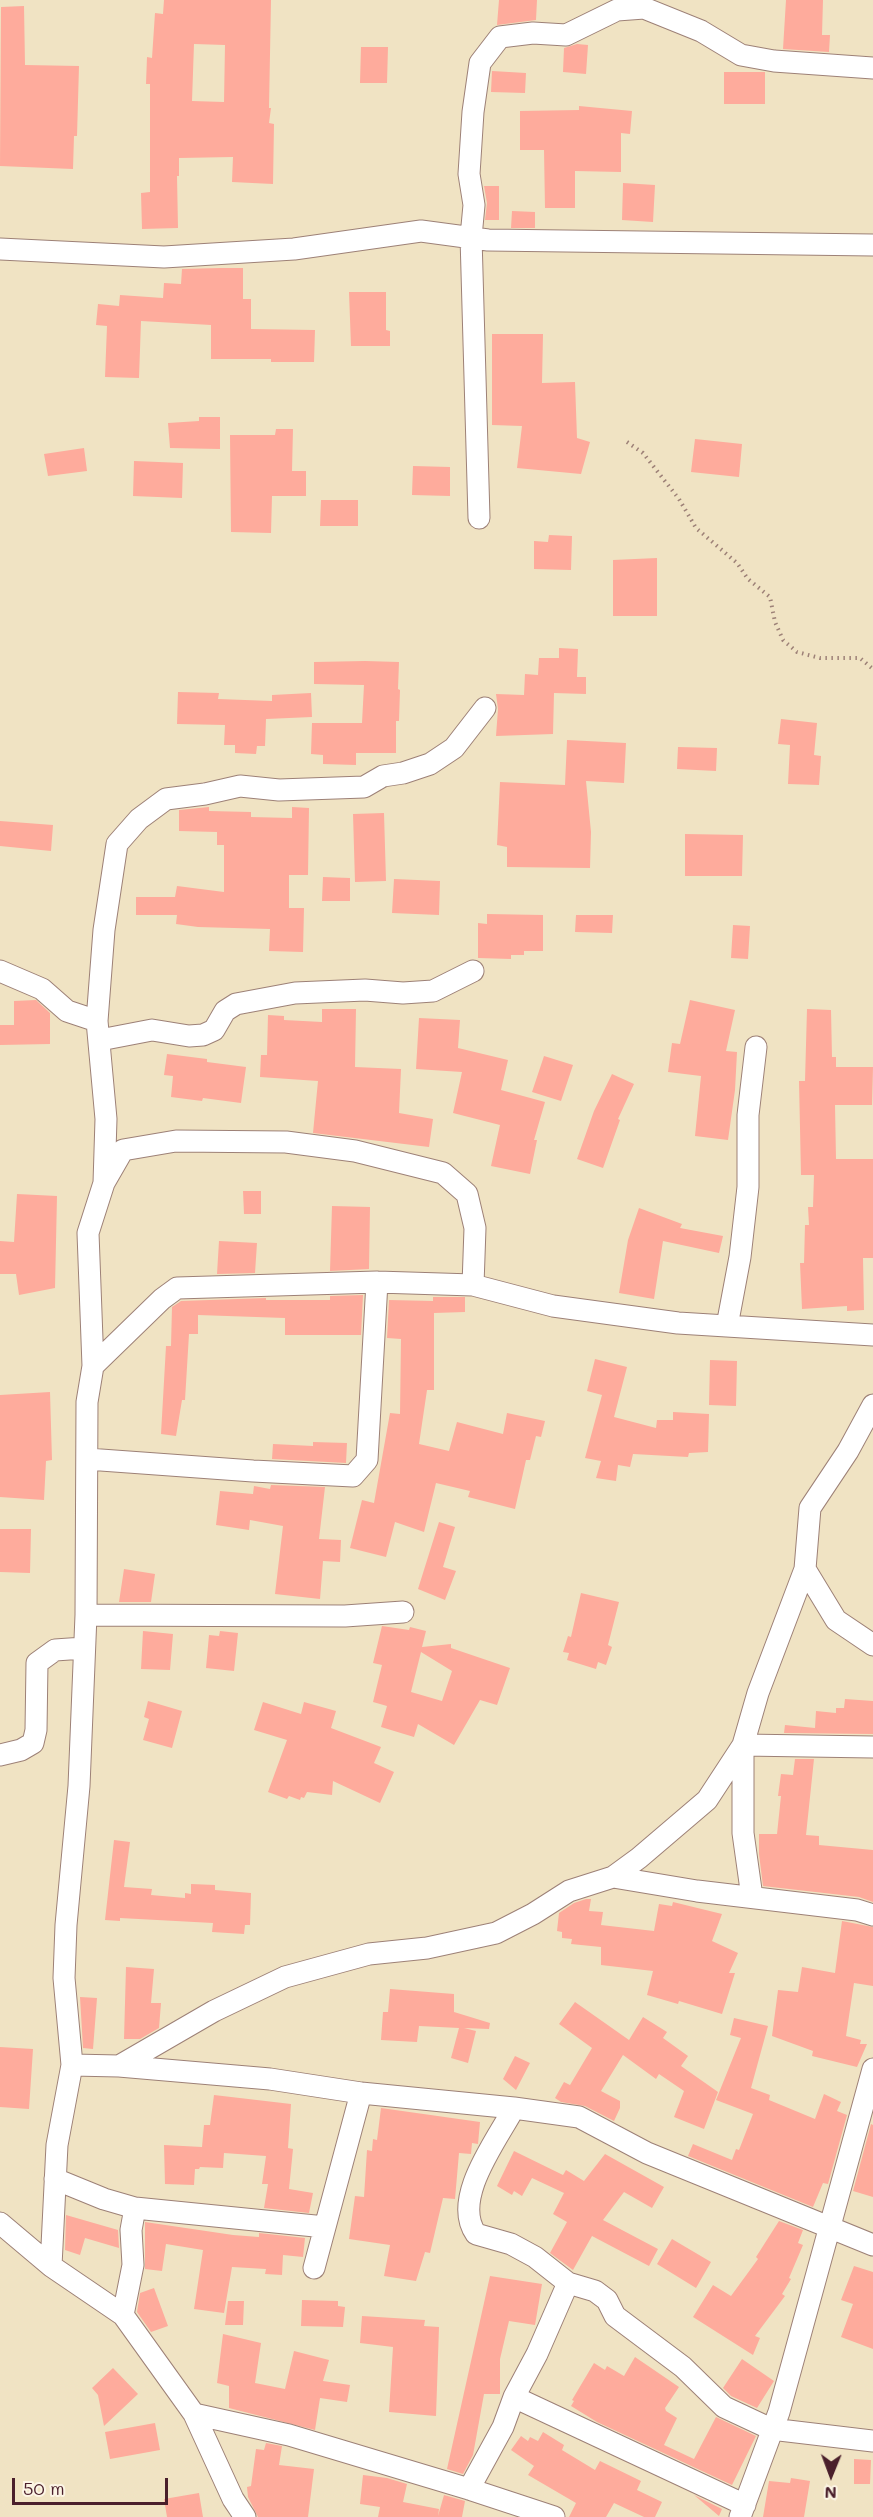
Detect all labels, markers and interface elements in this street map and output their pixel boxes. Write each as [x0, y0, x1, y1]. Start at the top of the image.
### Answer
north arrow [801, 2445, 861, 2505]
scale bar [15, 2466, 171, 2504]
text: 50 m [23, 2476, 65, 2500]
text: N [824, 2483, 837, 2504]

